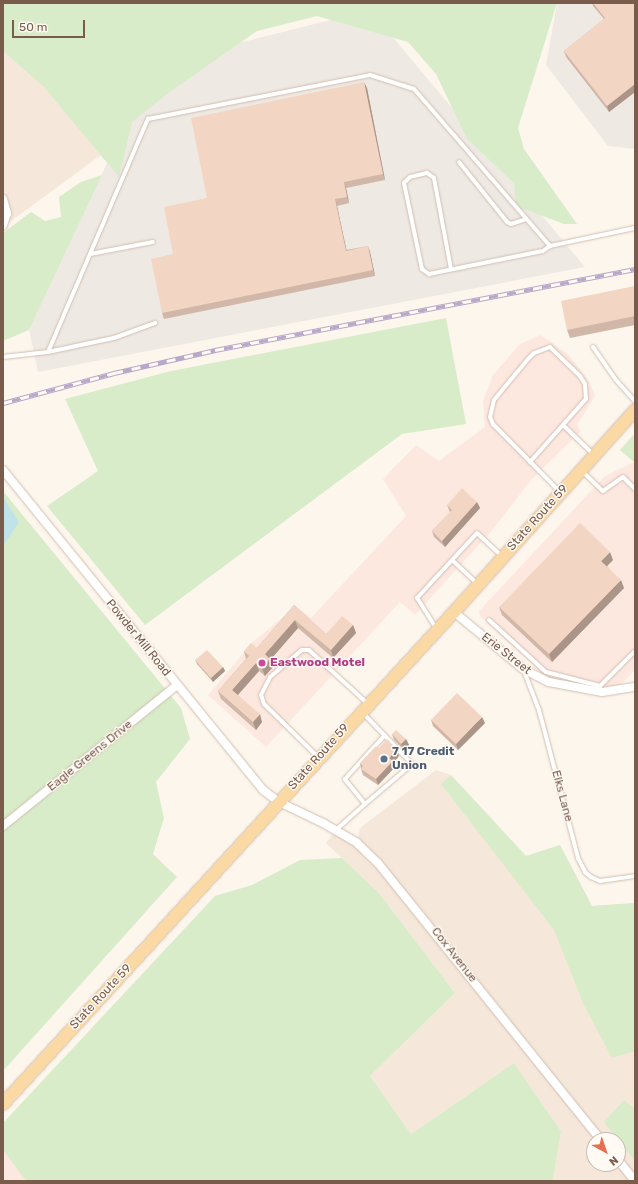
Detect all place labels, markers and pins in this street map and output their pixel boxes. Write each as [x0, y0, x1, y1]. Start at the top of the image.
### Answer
place label: Eastwood Motel [270, 656, 365, 670]
marker: Eastwood Motel [257, 658, 267, 668]
place label: 7 17 Credit Union [392, 745, 454, 773]
marker: 7 17 Credit Union [379, 754, 389, 764]

